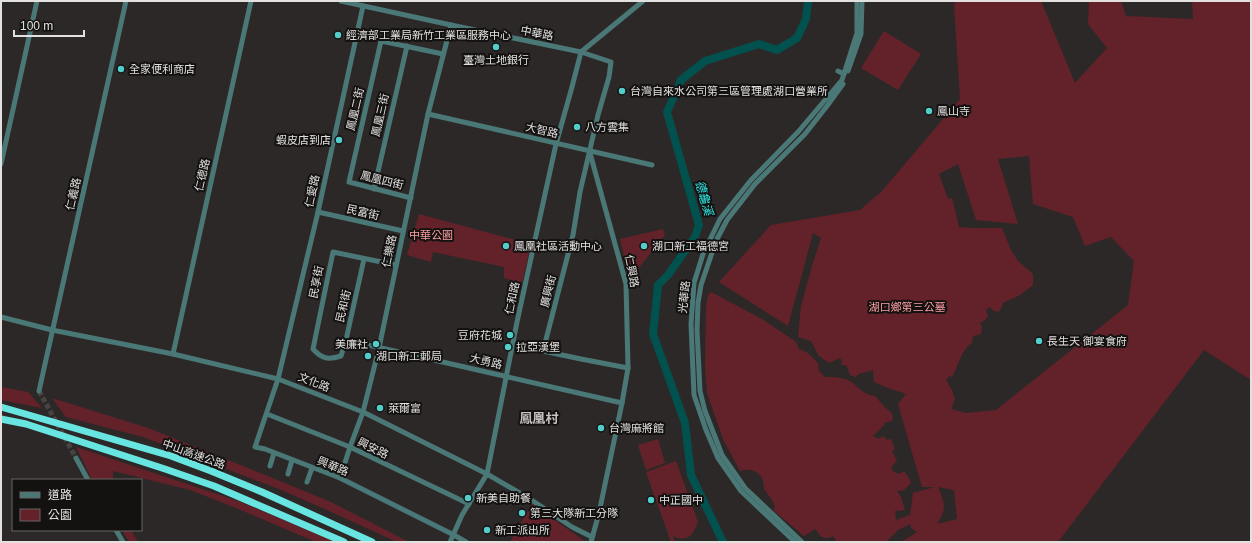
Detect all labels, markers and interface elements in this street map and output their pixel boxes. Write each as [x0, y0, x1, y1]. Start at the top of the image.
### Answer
scale bar [14, 12, 84, 38]
text: 100 m [20, 19, 53, 33]
street label: 中華路 [520, 24, 554, 42]
place label: 經濟部工業局新竹工業區服務中心 [346, 29, 511, 41]
marker: 經濟部工業局新竹工業區服務中心 [333, 30, 343, 40]
marker: 臺灣土地銀行 [491, 42, 501, 52]
place label: 臺灣土地銀行 [463, 54, 529, 66]
place label: 全家便利商店 [129, 63, 195, 75]
marker: 全家便利商店 [116, 64, 126, 74]
place label: 台灣自來水公司第三區管理處湖口營業所 [630, 85, 828, 97]
street label: 鳳凰二街 [344, 86, 366, 132]
marker: 台灣自來水公司第三區管理處湖口營業所 [617, 86, 627, 96]
street label: 鳳凰三街 [369, 92, 391, 138]
place label: 鳳山寺 [937, 105, 970, 117]
marker: 鳳山寺 [924, 106, 934, 116]
street label: 大智路 [525, 120, 559, 140]
place label: 八方雲集 [585, 121, 629, 133]
marker: 八方雲集 [572, 122, 582, 132]
place label: 蝦皮店到店 [276, 134, 331, 146]
marker: 蝦皮店到店 [334, 135, 344, 145]
street label: 仁德路 [192, 158, 212, 192]
street label: 鳳凰四街 [359, 169, 405, 191]
street label: 仁愛路 [303, 174, 321, 208]
street label: 仁義路 [63, 177, 83, 211]
water label: 德龜溪 [692, 179, 716, 219]
street label: 民富街 [346, 202, 380, 222]
park label: 中華公園 [409, 229, 453, 241]
street label: 仁樂路 [380, 234, 398, 268]
place label: 鳳凰社區活動中心 [514, 240, 602, 252]
place label: 湖口新工福德宮 [652, 240, 729, 252]
marker: 鳳凰社區活動中心 [501, 241, 511, 251]
marker: 湖口新工福德宮 [639, 241, 649, 251]
street label: 仁興路 [623, 254, 641, 288]
street label: 民享街 [307, 265, 325, 299]
street label: 廣興街 [538, 274, 558, 308]
street label: 光華路 [676, 280, 692, 314]
street label: 仁和路 [503, 281, 521, 315]
street label: 民和街 [333, 289, 353, 323]
park label: 湖口鄉第三公墓 [869, 301, 946, 313]
place label: 豆府花城 [458, 329, 502, 341]
marker: 豆府花城 [505, 330, 515, 340]
place label: 長生天 御宴食府 [1047, 335, 1127, 347]
marker: 長生天 御宴食府 [1034, 336, 1044, 346]
place label: 美廉社 [335, 338, 368, 350]
marker: 美廉社 [371, 339, 381, 349]
place label: 拉亞漢堡 [516, 341, 560, 353]
marker: 拉亞漢堡 [503, 342, 513, 352]
place label: 湖口新工郵局 [376, 350, 442, 362]
marker: 湖口新工郵局 [363, 351, 373, 361]
street label: 大勇路 [469, 351, 503, 371]
street label: 文化路 [296, 370, 332, 394]
place label: 萊爾富 [388, 402, 421, 414]
marker: 萊爾富 [375, 403, 385, 413]
district label: 鳳凰村 [519, 411, 559, 426]
place label: 台灣麻將館 [609, 422, 664, 434]
marker: 台灣麻將館 [596, 423, 606, 433]
street label: 興安路 [356, 435, 390, 461]
street label: 中山高速公路 [161, 437, 227, 471]
street label: 興華路 [315, 454, 351, 478]
legend [12, 479, 142, 531]
text: 道路 [48, 488, 72, 502]
place label: 新美自助餐 [476, 492, 531, 504]
marker: 新美自助餐 [463, 493, 473, 503]
place label: 中正國中 [659, 494, 703, 506]
marker: 中正國中 [646, 495, 656, 505]
place label: 第三大隊新工分隊 [530, 507, 618, 519]
text: 公園 [48, 508, 72, 522]
marker: 第三大隊新工分隊 [517, 508, 527, 518]
place label: 新工派出所 [495, 524, 550, 536]
marker: 新工派出所 [482, 525, 492, 535]

